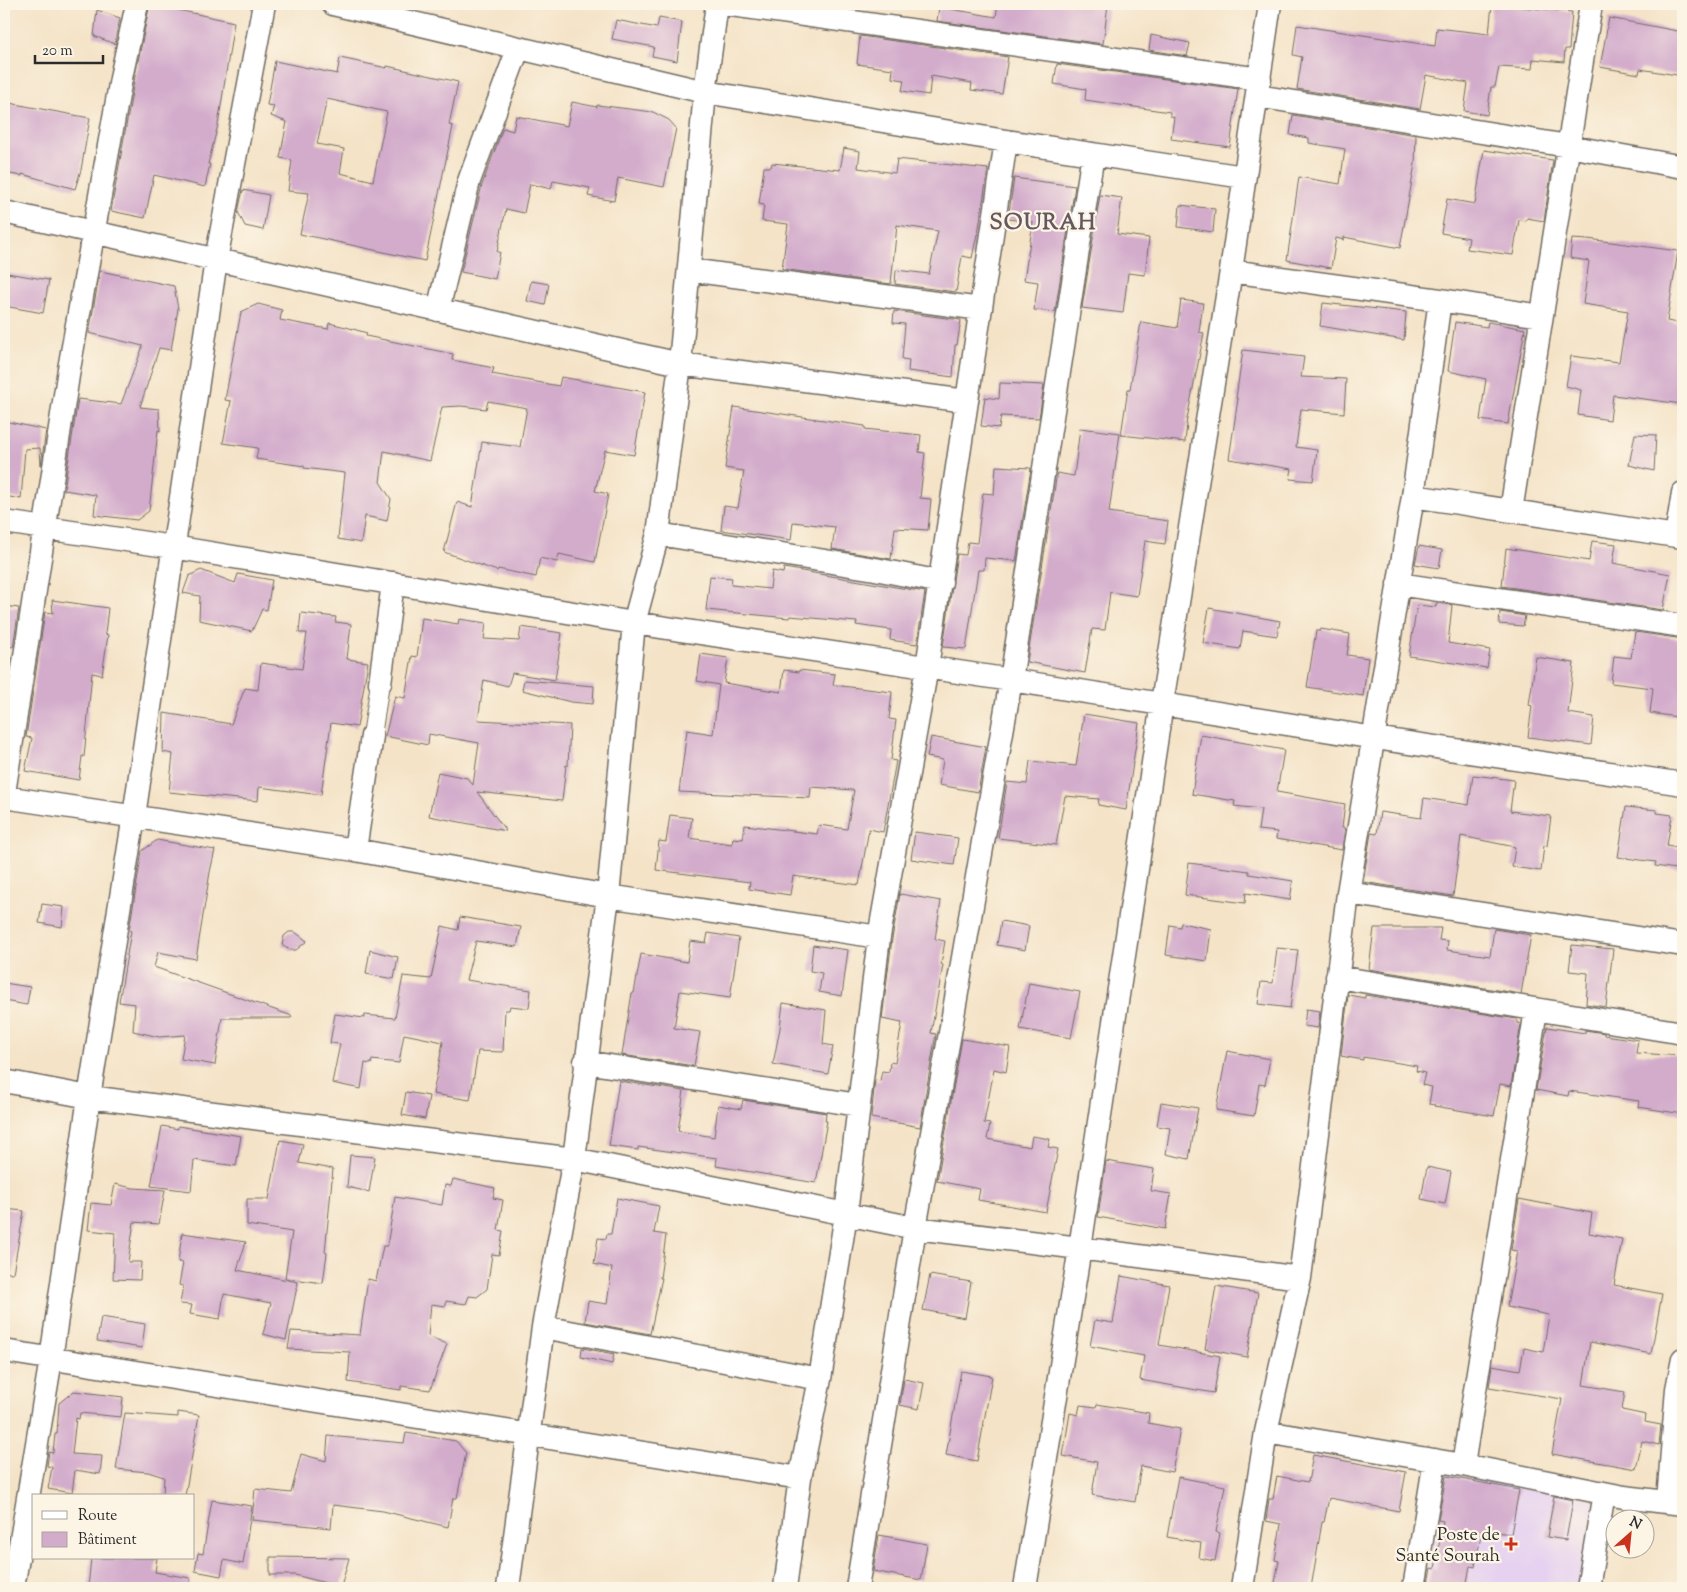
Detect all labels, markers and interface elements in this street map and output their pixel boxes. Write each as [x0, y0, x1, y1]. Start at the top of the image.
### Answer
scale bar [35, 32, 102, 64]
text: 20 m [42, 41, 73, 62]
district label: SOURAH [990, 208, 1096, 240]
legend [32, 1494, 195, 1560]
text: Route [78, 1506, 117, 1527]
north arrow [1604, 1510, 1654, 1560]
text: N [1625, 1513, 1645, 1536]
place label: Poste de Santé Sourah [1396, 1523, 1500, 1570]
text: Bâtiment [78, 1530, 137, 1551]
marker: Poste de Santé Sourah [1504, 1537, 1518, 1551]

